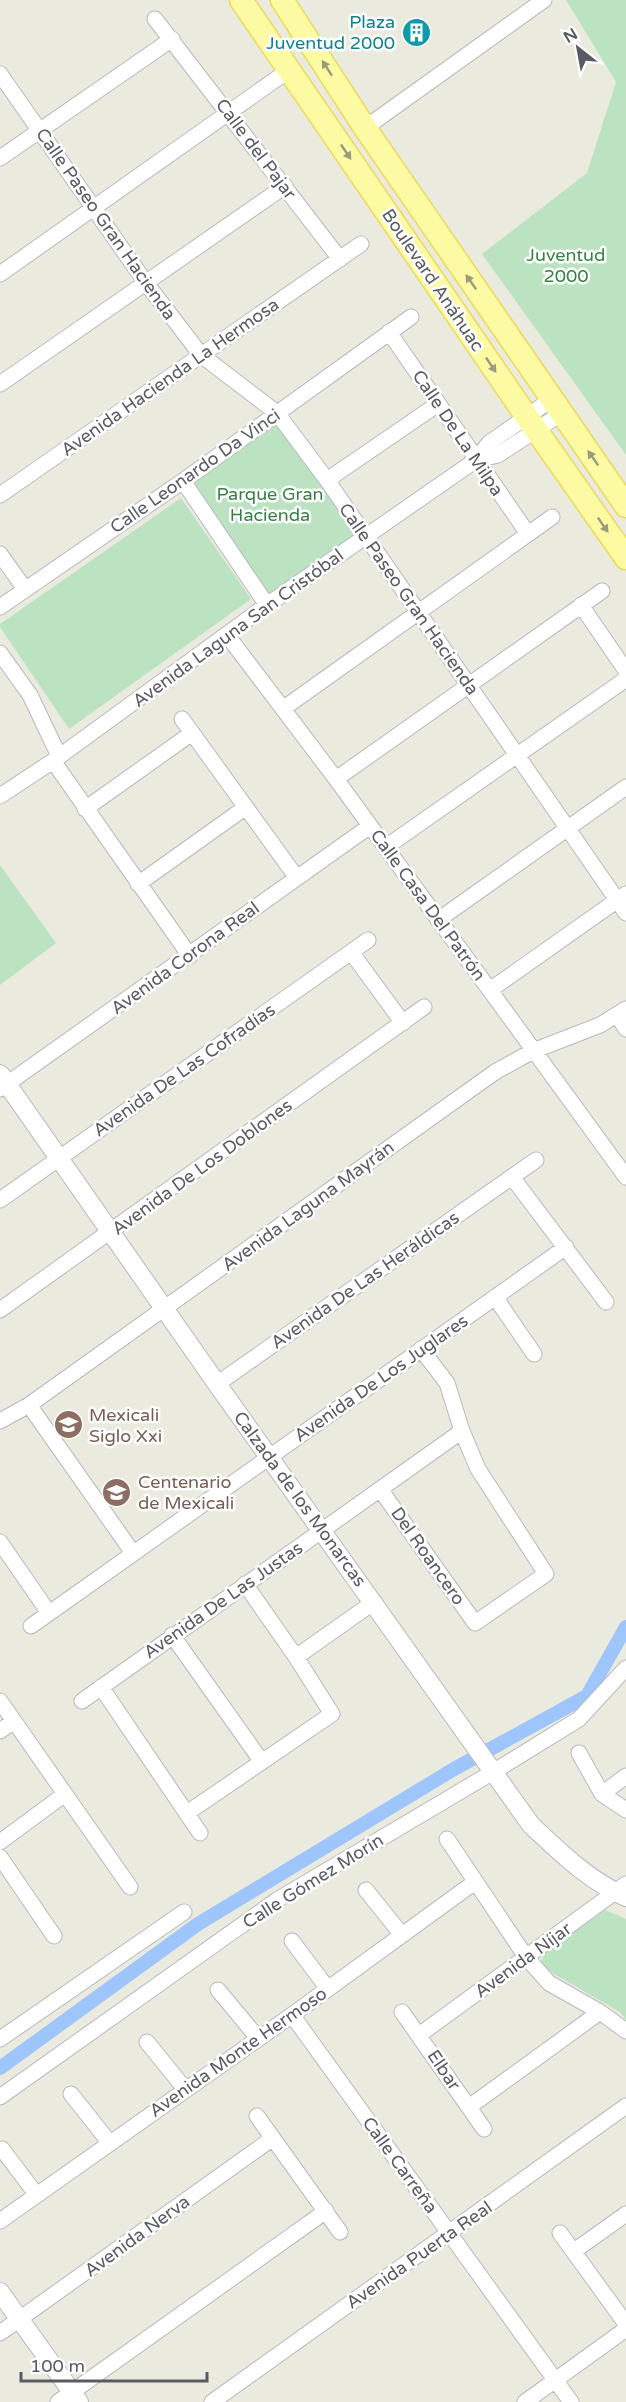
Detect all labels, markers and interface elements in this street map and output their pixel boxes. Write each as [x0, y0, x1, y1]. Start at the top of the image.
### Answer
place label: Plaza Juventud 2000 [266, 11, 395, 54]
building icon: Plaza Juventud 2000 [400, 16, 432, 48]
north arrow [548, 18, 608, 78]
text: N [560, 24, 581, 48]
one-way arrow [321, 60, 332, 76]
street label: Calle del Pajar [211, 94, 301, 204]
street label: Calle Paseo Gran Hacienda [31, 124, 181, 324]
one-way arrow [340, 144, 351, 161]
street label: Boulevard Anáhuac [377, 205, 489, 355]
park label: Juventud 2000 [527, 244, 605, 287]
one-way arrow [465, 274, 477, 290]
street label: Avenida Hacienda La Hermosa [57, 293, 283, 461]
one-way arrow [485, 357, 496, 373]
street label: Calle De La Milpa [408, 366, 508, 500]
street label: Calle Leonardo Da Vinci [106, 404, 284, 538]
one-way arrow [587, 450, 599, 466]
park label: Parque Gran Hacienda [216, 483, 324, 526]
street label: Calle Paseo Gran Hacienda [334, 499, 484, 699]
one-way arrow [597, 517, 608, 533]
street label: Avenida Laguna San Cristóbal [128, 544, 348, 712]
street label: Calle Casa Del Patrón [366, 825, 490, 985]
street label: Avenida Corona Real [107, 897, 263, 1019]
street label: Avenida De Las Cofradías [89, 999, 279, 1141]
street label: Avenida De Los Doblones [108, 1094, 296, 1240]
street label: Avenida Laguna Mayrán [218, 1136, 398, 1276]
street label: Avenida De Las Heráldicas [267, 1206, 463, 1354]
street label: Avenida De Los Juglares [290, 1310, 472, 1446]
place label: Mexicali Siglo Xxi [89, 1404, 162, 1447]
street label: Calzada de los Monarcas [229, 1407, 371, 1591]
school or university icon: Mexicali Siglo Xxi [52, 1409, 84, 1441]
place label: Centenario de Mexicali [138, 1471, 234, 1514]
school or university icon: Centenario de Mexicali [101, 1476, 133, 1508]
street label: Del Roancero [386, 1503, 470, 1609]
street label: Avenida De Las Justas [139, 1537, 307, 1663]
street label: Calle Gómez Morín [239, 1829, 387, 1933]
street label: Avenida Níjar [470, 1917, 576, 2002]
street label: Avenida Monte Hermoso [145, 1982, 331, 2122]
street label: Elbar [422, 2045, 466, 2095]
street label: Calle Carreña [358, 2112, 442, 2218]
street label: Avenida Nerva [80, 2190, 194, 2282]
street label: Avenida Puerta Real [342, 2196, 496, 2314]
scale bar [21, 2345, 207, 2383]
text: 100 m [30, 2355, 85, 2377]

